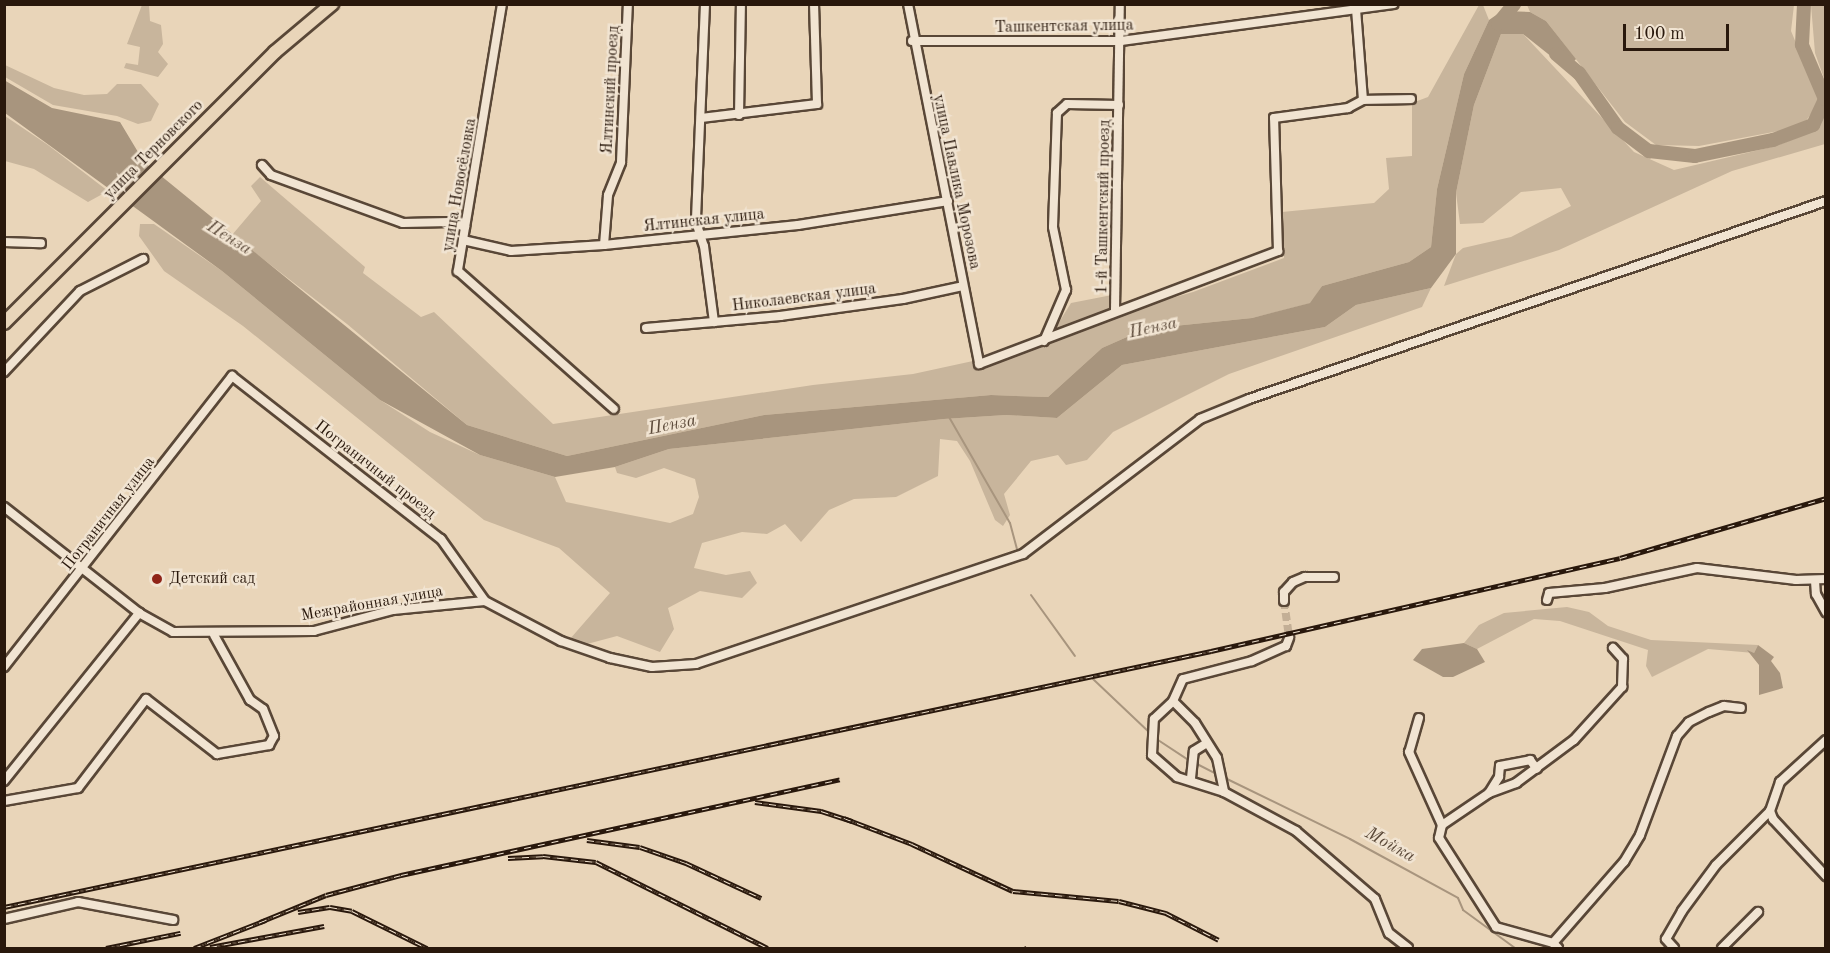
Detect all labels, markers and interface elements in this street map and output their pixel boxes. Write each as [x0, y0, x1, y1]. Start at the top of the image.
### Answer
scale bar [1626, 12, 1732, 50]
street label: Ташкентская улица [994, 16, 1134, 38]
street label: Ялтинский проезд [598, 25, 624, 155]
text: 100 m [1634, 25, 1685, 43]
street label: улица Павлика Морозова [928, 93, 984, 271]
street label: улица Терновского [100, 96, 208, 204]
street label: улица Новосёловка [439, 117, 481, 253]
street label: 1-й Ташкентский проезд [1093, 120, 1115, 294]
street label: Ялтинская улица [643, 205, 765, 237]
water label: Пенза [203, 216, 255, 260]
street label: Николаевская улица [731, 280, 877, 316]
water label: Пенза [1127, 312, 1179, 344]
water label: Пенза [646, 410, 698, 440]
street label: Пограничный проезд [311, 417, 439, 523]
street label: Пограничная улица [58, 453, 160, 575]
place label: Детский сад [169, 569, 255, 589]
marker: Детский сад [150, 572, 164, 586]
street label: Межрайонная улица [299, 582, 445, 626]
water label: Мойка [1361, 822, 1419, 868]

